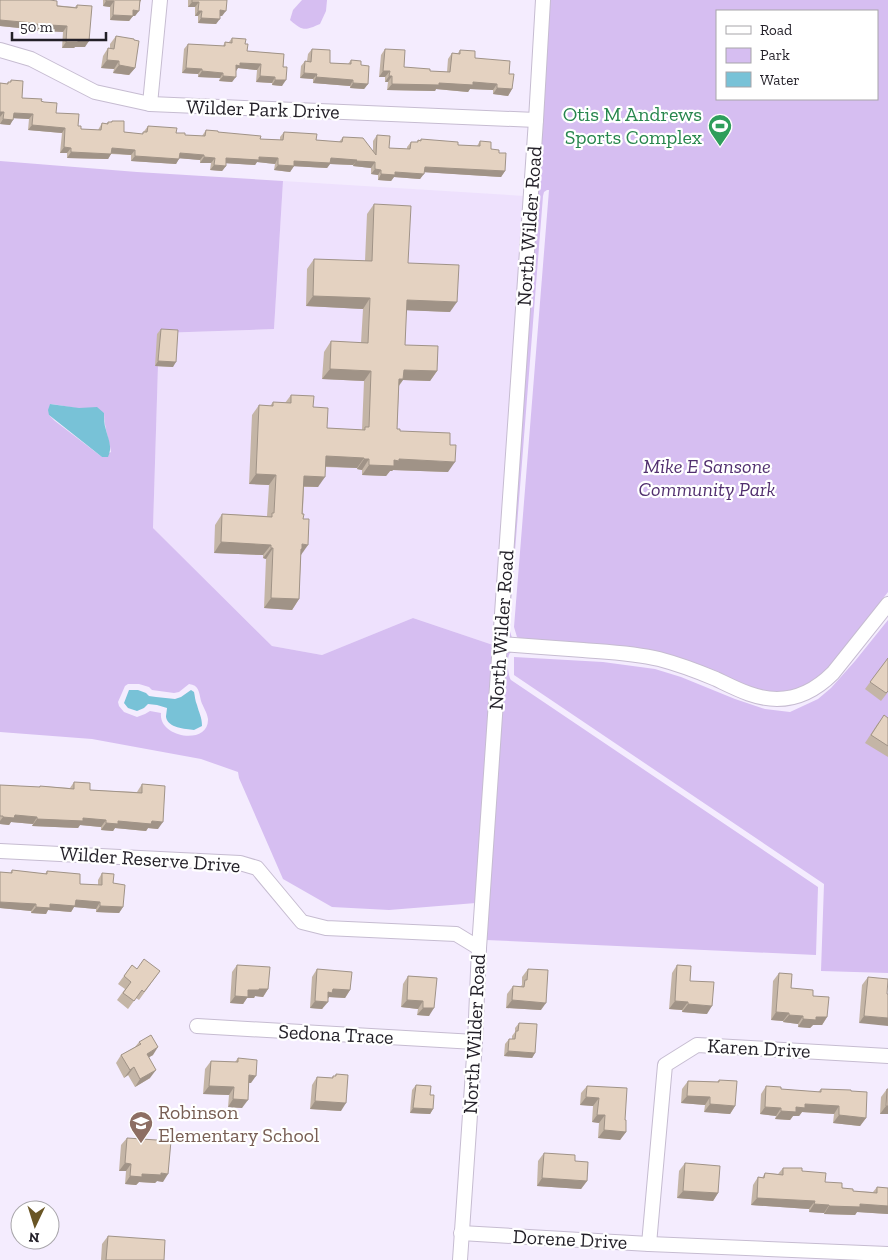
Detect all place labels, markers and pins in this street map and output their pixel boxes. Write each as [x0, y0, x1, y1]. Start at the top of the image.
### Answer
place label: Otis M Andrews Sports Complex [563, 102, 702, 149]
sports icon: Otis M Andrews Sports Complex [707, 113, 733, 147]
place label: Robinson Elementary School [158, 1100, 319, 1147]
school or university icon: Robinson Elementary School [128, 1110, 154, 1144]

